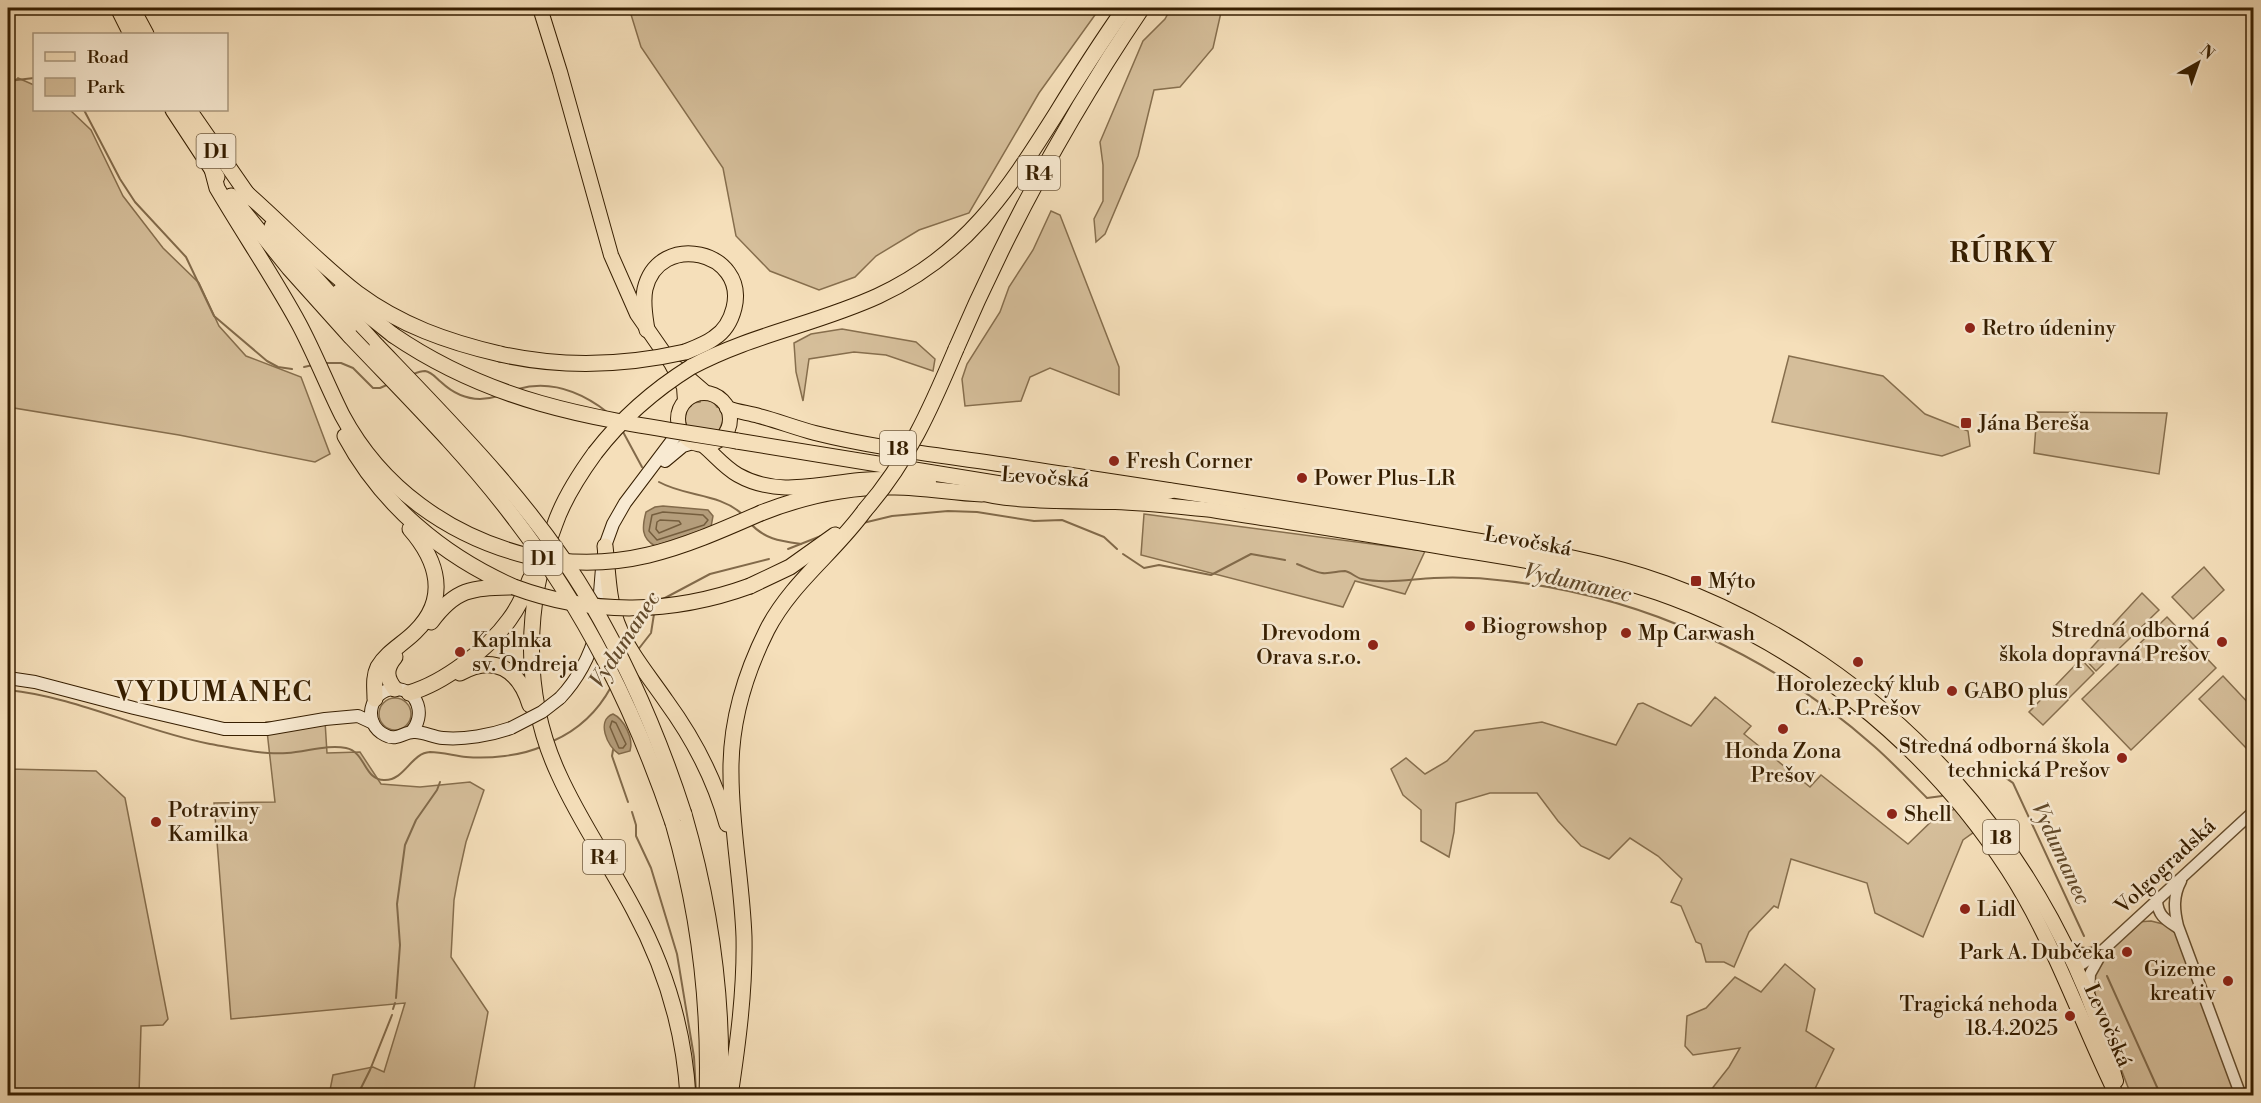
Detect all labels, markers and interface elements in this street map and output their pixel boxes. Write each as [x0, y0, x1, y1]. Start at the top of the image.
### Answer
legend [33, 33, 228, 111]
north arrow [2168, 33, 2228, 93]
text: N [2196, 41, 2219, 64]
text: Road [87, 46, 130, 69]
text: Park [87, 76, 126, 99]
road number: D1 [196, 134, 236, 168]
road number: R4 [1018, 156, 1060, 190]
district label: RÚRKY [1950, 234, 2059, 271]
place label: Retro údeniny [1982, 316, 2117, 342]
marker: Retro údeniny [1963, 321, 1977, 335]
place label: Jána Bereša [1977, 411, 2090, 437]
marker: Jána Bereša [1959, 416, 1973, 430]
road number: 18 [880, 431, 916, 465]
place label: Fresh Corner [1126, 449, 1253, 475]
marker: Fresh Corner [1107, 454, 1121, 468]
street label: Levočská [1000, 462, 1090, 494]
place label: Power Plus-LR [1314, 466, 1456, 492]
marker: Power Plus-LR [1295, 471, 1309, 485]
street label: Levočská [1482, 522, 1574, 563]
road number: D1 [524, 541, 562, 575]
water label: Vydumanec [1521, 558, 1635, 609]
place label: Mýto [1708, 569, 1756, 595]
marker: Mýto [1689, 574, 1703, 588]
water label: Vydumanec [584, 586, 667, 693]
place label: Biogrowshop [1481, 614, 1608, 640]
place label: Stredná odborná škola dopravná Prešov [1999, 618, 2211, 668]
marker: Biogrowshop [1463, 619, 1477, 633]
place label: Drevodom Orava s.r.o. [1256, 621, 1361, 671]
place label: Mp Carwash [1638, 621, 1755, 647]
marker: Mp Carwash [1619, 626, 1633, 640]
place label: Kaplnka sv. Ondreja [472, 628, 579, 678]
marker: Stredná odborná škola dopravná Prešov [2215, 635, 2229, 649]
marker: Drevodom Orava s.r.o. [1366, 638, 1380, 652]
marker: Kaplnka sv. Ondreja [453, 645, 467, 659]
marker: Horolezecký klub C.A.P. Prešov [1851, 655, 1865, 669]
place label: Horolezecký klub C.A.P. Prešov [1776, 672, 1940, 722]
district label: VYDUMANEC [114, 676, 313, 710]
place label: GABO plus [1964, 679, 2068, 705]
marker: GABO plus [1945, 684, 1959, 698]
marker: Honda Zona Prešov [1776, 722, 1790, 736]
place label: Stredná odborná škola technická Prešov [1899, 734, 2111, 784]
place label: Honda Zona Prešov [1725, 739, 1842, 789]
marker: Stredná odborná škola technická Prešov [2115, 751, 2129, 765]
place label: Potraviny Kamilka [168, 798, 260, 848]
water label: Vydumanec [2025, 798, 2096, 910]
place label: Shell [1904, 802, 1952, 828]
marker: Shell [1885, 807, 1899, 821]
street label: Volgogradská [2109, 813, 2222, 921]
marker: Potraviny Kamilka [149, 815, 163, 829]
road number: 18 [1983, 820, 2019, 854]
road number: R4 [583, 840, 625, 874]
place label: Lidl [1977, 897, 2016, 923]
marker: Lidl [1958, 902, 1972, 916]
place label: Park A. Dubčeka [1959, 940, 2115, 966]
marker: Park A. Dubčeka [2120, 945, 2134, 959]
place label: Gizeme kreativ [2144, 957, 2217, 1007]
marker: Gizeme kreativ [2221, 974, 2235, 988]
street label: Levočská [2077, 980, 2137, 1071]
place label: Tragická nehoda 18.4.2025 [1900, 992, 2058, 1042]
marker: Tragická nehoda 18.4.2025 [2063, 1009, 2077, 1023]

